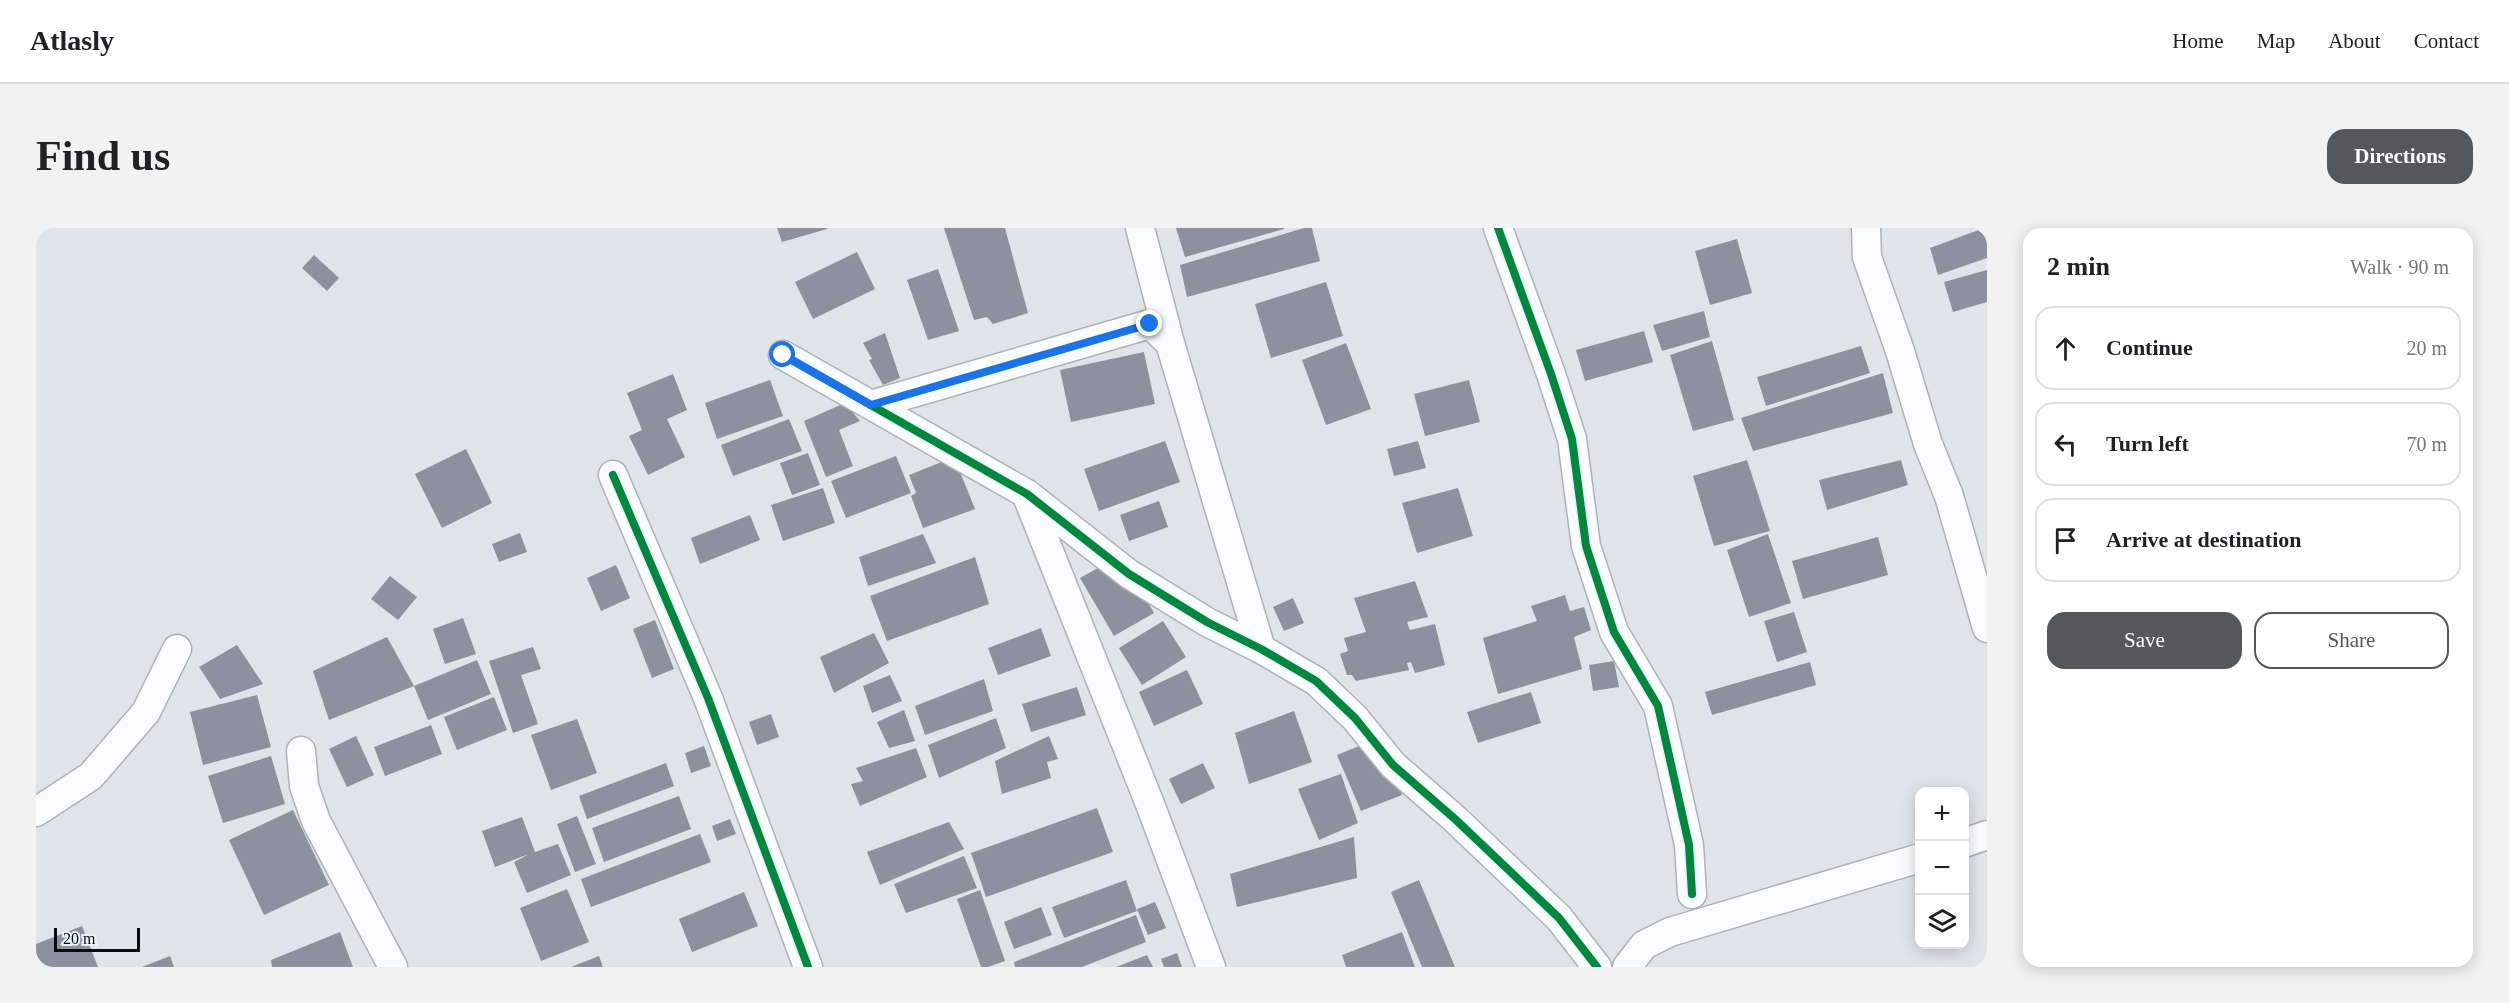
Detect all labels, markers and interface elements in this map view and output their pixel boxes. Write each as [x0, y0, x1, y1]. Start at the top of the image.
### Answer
text: Atlasly [30, 25, 114, 56]
text: Home [2172, 29, 2224, 53]
text: Map [2257, 29, 2295, 53]
text: About [2328, 29, 2381, 53]
text: Contact [2414, 29, 2479, 53]
button: Directions [2327, 129, 2473, 184]
text: Find us [36, 133, 170, 179]
text: 2 min [2047, 252, 2110, 281]
text: Walk · 90 m [2350, 256, 2449, 278]
route end [1136, 310, 1162, 336]
icon: ahead [2049, 332, 2082, 365]
text: Continue [2106, 335, 2193, 360]
text: 20 m [2406, 337, 2447, 359]
route start [769, 341, 795, 367]
icon: left [2049, 428, 2082, 461]
text: Turn left [2106, 431, 2189, 456]
text: 70 m [2406, 433, 2447, 455]
icon: arrive [2049, 524, 2082, 557]
text: Arrive at destination [2106, 527, 2302, 552]
button: Save [2047, 612, 2242, 669]
button: Share [2254, 612, 2449, 669]
map controls [1915, 787, 1969, 949]
button: + [1915, 787, 1969, 841]
button: − [1915, 841, 1969, 895]
button: layers [1915, 895, 1969, 949]
scale bar [54, 925, 140, 952]
text: 20 m [63, 930, 95, 947]

